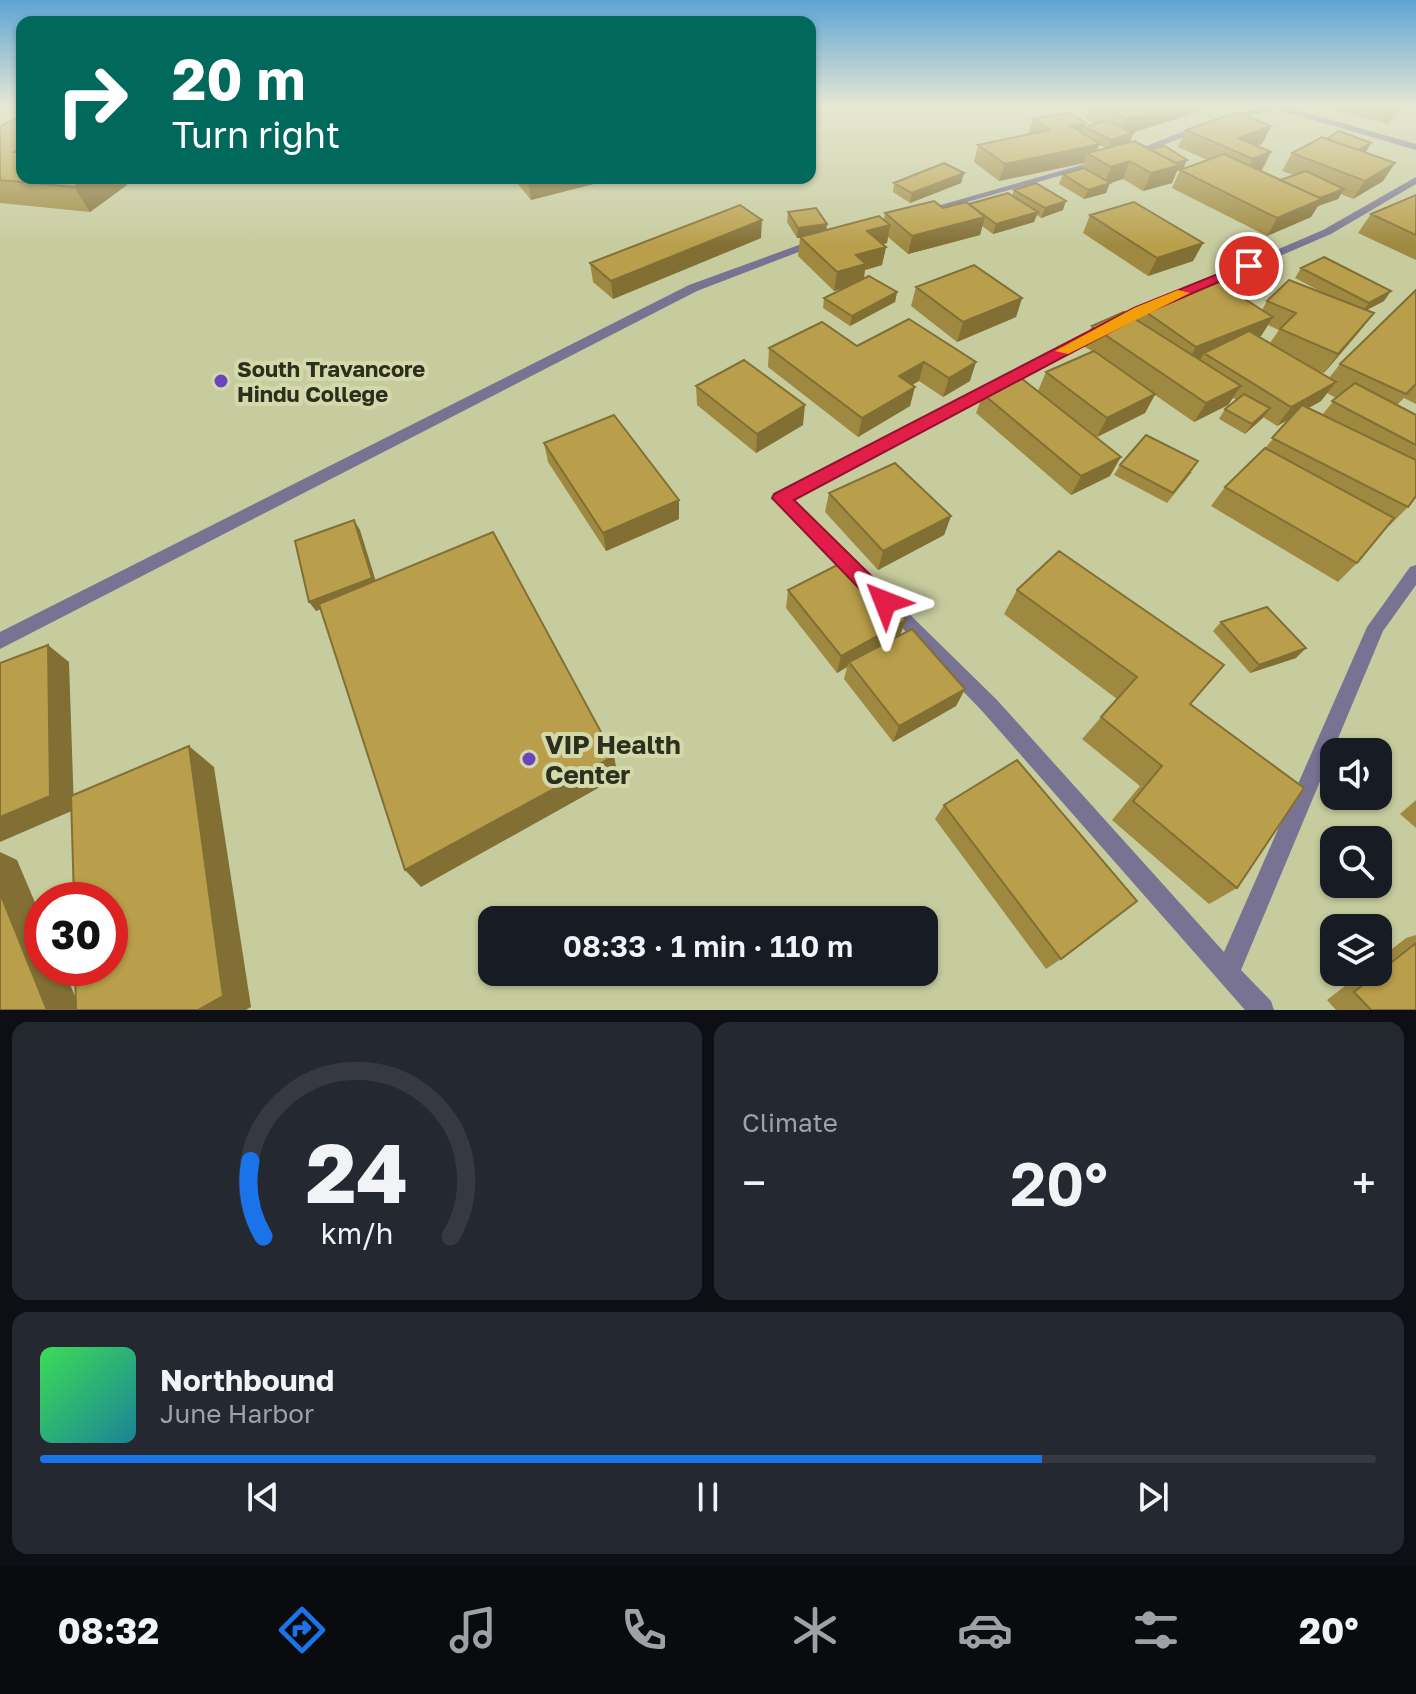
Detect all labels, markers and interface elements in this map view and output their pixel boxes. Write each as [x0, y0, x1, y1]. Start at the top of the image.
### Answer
text: 20 m [172, 45, 306, 112]
icon: right [40, 48, 144, 152]
text: Turn right [172, 113, 340, 156]
pin [1215, 232, 1283, 300]
icon: arrive [1227, 244, 1271, 288]
place label: South Travancore Hindu College [237, 355, 425, 407]
marker: South Travancore Hindu College [212, 372, 230, 390]
position arrow [843, 560, 927, 644]
place label: VIP Health Center [545, 729, 681, 790]
map controls [1320, 738, 1392, 986]
button: sound [1320, 738, 1392, 810]
marker: VIP Health Center [520, 750, 538, 768]
button: search [1320, 826, 1392, 898]
speed limit sign: 30 [24, 882, 128, 986]
button: layers [1320, 914, 1392, 986]
text: 08:33 · 1 min · 110 m [563, 928, 853, 964]
text: Climate [742, 1107, 838, 1138]
text: 24 [306, 1121, 408, 1221]
text: 20° [1010, 1147, 1108, 1219]
text: − [742, 1156, 766, 1209]
text: + [1352, 1156, 1376, 1209]
text: km/h [321, 1216, 393, 1250]
text: Northbound [160, 1362, 334, 1398]
text: June Harbor [160, 1398, 314, 1429]
icon: previous [241, 1475, 285, 1519]
icon: pause [686, 1475, 730, 1519]
icon: next [1131, 1475, 1175, 1519]
icon: directions [274, 1602, 330, 1658]
icon: music [445, 1602, 501, 1658]
icon: phone [616, 1602, 672, 1658]
icon: climate [787, 1602, 843, 1658]
icon: car [957, 1602, 1013, 1658]
icon: filters [1128, 1602, 1184, 1658]
text: 08:32 [57, 1609, 159, 1652]
text: 20° [1299, 1609, 1359, 1652]

